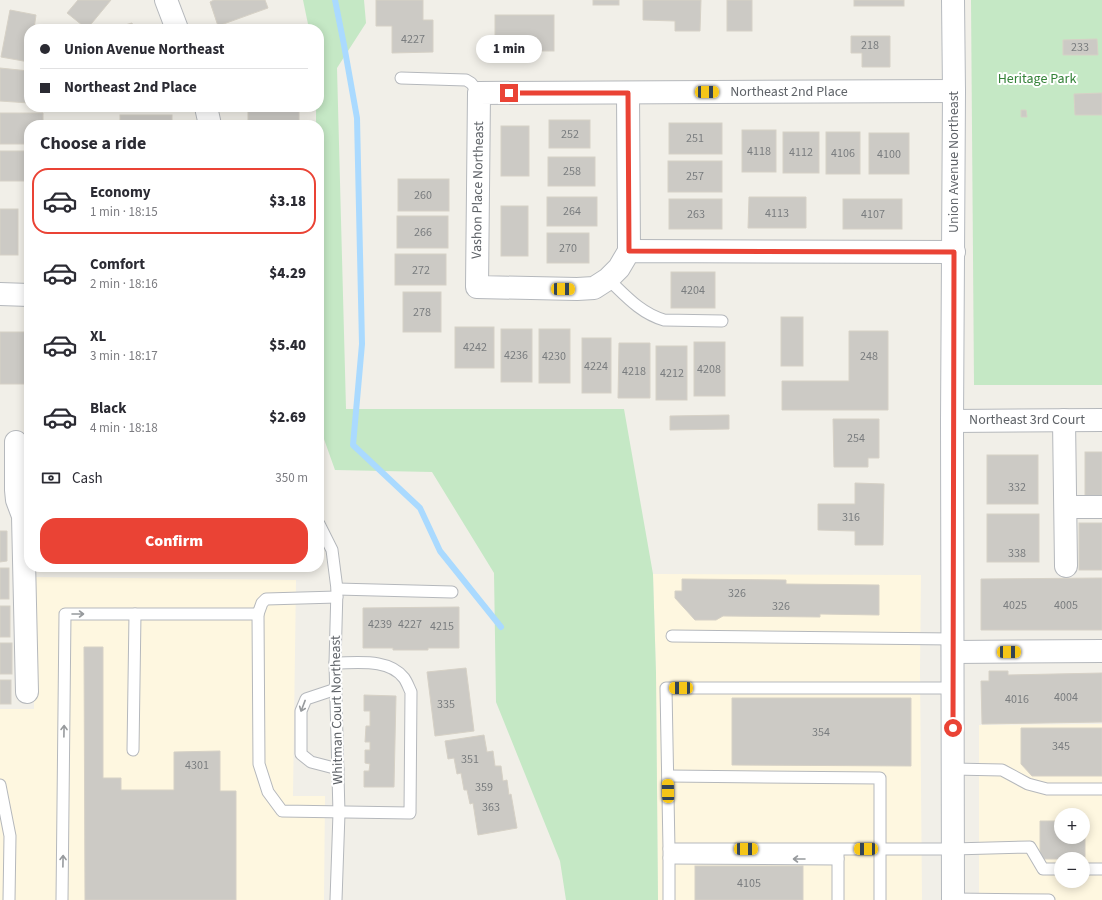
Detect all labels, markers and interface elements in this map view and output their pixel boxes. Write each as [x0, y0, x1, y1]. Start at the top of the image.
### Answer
house number: 4227 [401, 31, 425, 48]
callout: 1 min [476, 35, 542, 63]
house number: 218 [861, 37, 879, 54]
text: Union Avenue Northeast [64, 39, 225, 60]
house number: 233 [1071, 39, 1089, 56]
text: 1 min [493, 40, 525, 58]
park label: Heritage Park [998, 69, 1076, 89]
text: Northeast 2nd Place [64, 77, 197, 98]
street label: Northeast 2nd Place [730, 82, 848, 102]
route end [500, 84, 518, 102]
car [695, 86, 719, 98]
street label: Union Avenue Northeast [944, 91, 964, 233]
street label: Vashon Place Northeast [467, 121, 489, 259]
house number: 252 [561, 126, 579, 143]
house number: 251 [686, 130, 704, 147]
text: Choose a ride [40, 131, 146, 156]
house number: 4118 [747, 143, 771, 160]
house number: 4112 [789, 144, 813, 161]
house number: 4106 [831, 145, 855, 162]
house number: 4100 [877, 146, 901, 163]
house number: 258 [563, 163, 581, 180]
house number: 257 [686, 168, 704, 185]
text: Economy [90, 182, 151, 203]
icon: car [42, 183, 78, 219]
house number: 260 [414, 187, 432, 204]
text: $3.18 [269, 191, 306, 212]
text: 1 min · 18:15 [90, 203, 158, 221]
house number: 264 [563, 203, 581, 220]
house number: 4113 [765, 205, 789, 222]
house number: 263 [687, 206, 705, 223]
house number: 4107 [861, 206, 885, 223]
house number: 266 [414, 224, 432, 241]
house number: 270 [559, 240, 577, 257]
text: Comfort [90, 254, 145, 275]
icon: car [42, 255, 78, 291]
house number: 272 [412, 262, 430, 279]
text: $4.29 [269, 263, 306, 284]
text: 2 min · 18:16 [90, 275, 158, 293]
house number: 4204 [681, 282, 705, 299]
car [551, 283, 575, 295]
house number: 278 [413, 304, 431, 321]
text: XL [90, 326, 106, 347]
icon: car [42, 327, 78, 363]
text: $5.40 [269, 335, 306, 356]
house number: 4242 [463, 339, 487, 356]
text: 3 min · 18:17 [90, 347, 158, 365]
house number: 4236 [504, 347, 528, 364]
house number: 4230 [542, 348, 566, 365]
house number: 248 [860, 348, 878, 365]
house number: 4224 [584, 358, 608, 375]
house number: 4208 [697, 361, 721, 378]
house number: 4218 [622, 363, 646, 380]
house number: 4212 [660, 365, 684, 382]
text: Black [90, 398, 127, 419]
icon: car [42, 399, 78, 435]
text: $2.69 [269, 407, 306, 428]
street label: Northeast 3rd Court [969, 410, 1085, 430]
text: 4 min · 18:18 [90, 419, 158, 437]
house number: 254 [847, 430, 865, 447]
icon: cash [40, 467, 62, 489]
text: Cash [72, 468, 103, 489]
text: 350 m [275, 469, 308, 487]
house number: 332 [1008, 479, 1026, 496]
house number: 316 [842, 509, 860, 526]
button: Confirm [40, 518, 308, 564]
house number: 338 [1008, 545, 1026, 562]
house number: 326 [728, 585, 746, 602]
house number: 4025 [1003, 597, 1027, 614]
house number: 4005 [1054, 597, 1078, 614]
house number: 326 [772, 598, 790, 615]
one-way arrow [71, 610, 84, 618]
house number: 4239 [368, 616, 392, 633]
house number: 4227 [398, 616, 422, 633]
house number: 4215 [430, 618, 454, 635]
street label: Whitman Court Northeast [326, 635, 348, 785]
car [997, 646, 1021, 658]
car [669, 682, 693, 694]
house number: 4004 [1054, 689, 1078, 706]
house number: 4016 [1005, 691, 1029, 708]
house number: 335 [437, 696, 455, 713]
one-way arrow [299, 700, 307, 712]
route start [944, 719, 962, 737]
house number: 354 [812, 724, 830, 741]
one-way arrow [60, 725, 68, 738]
house number: 345 [1052, 738, 1070, 755]
house number: 351 [461, 751, 479, 768]
house number: 4301 [185, 757, 209, 774]
house number: 359 [475, 779, 493, 796]
car [662, 779, 674, 803]
house number: 363 [482, 799, 500, 816]
map controls [1054, 808, 1090, 888]
button: + [1054, 808, 1090, 844]
car [734, 843, 758, 855]
car [854, 843, 878, 855]
button: − [1054, 852, 1090, 888]
one-way arrow [59, 855, 67, 868]
one-way arrow [793, 855, 806, 863]
house number: 4105 [737, 875, 761, 892]

